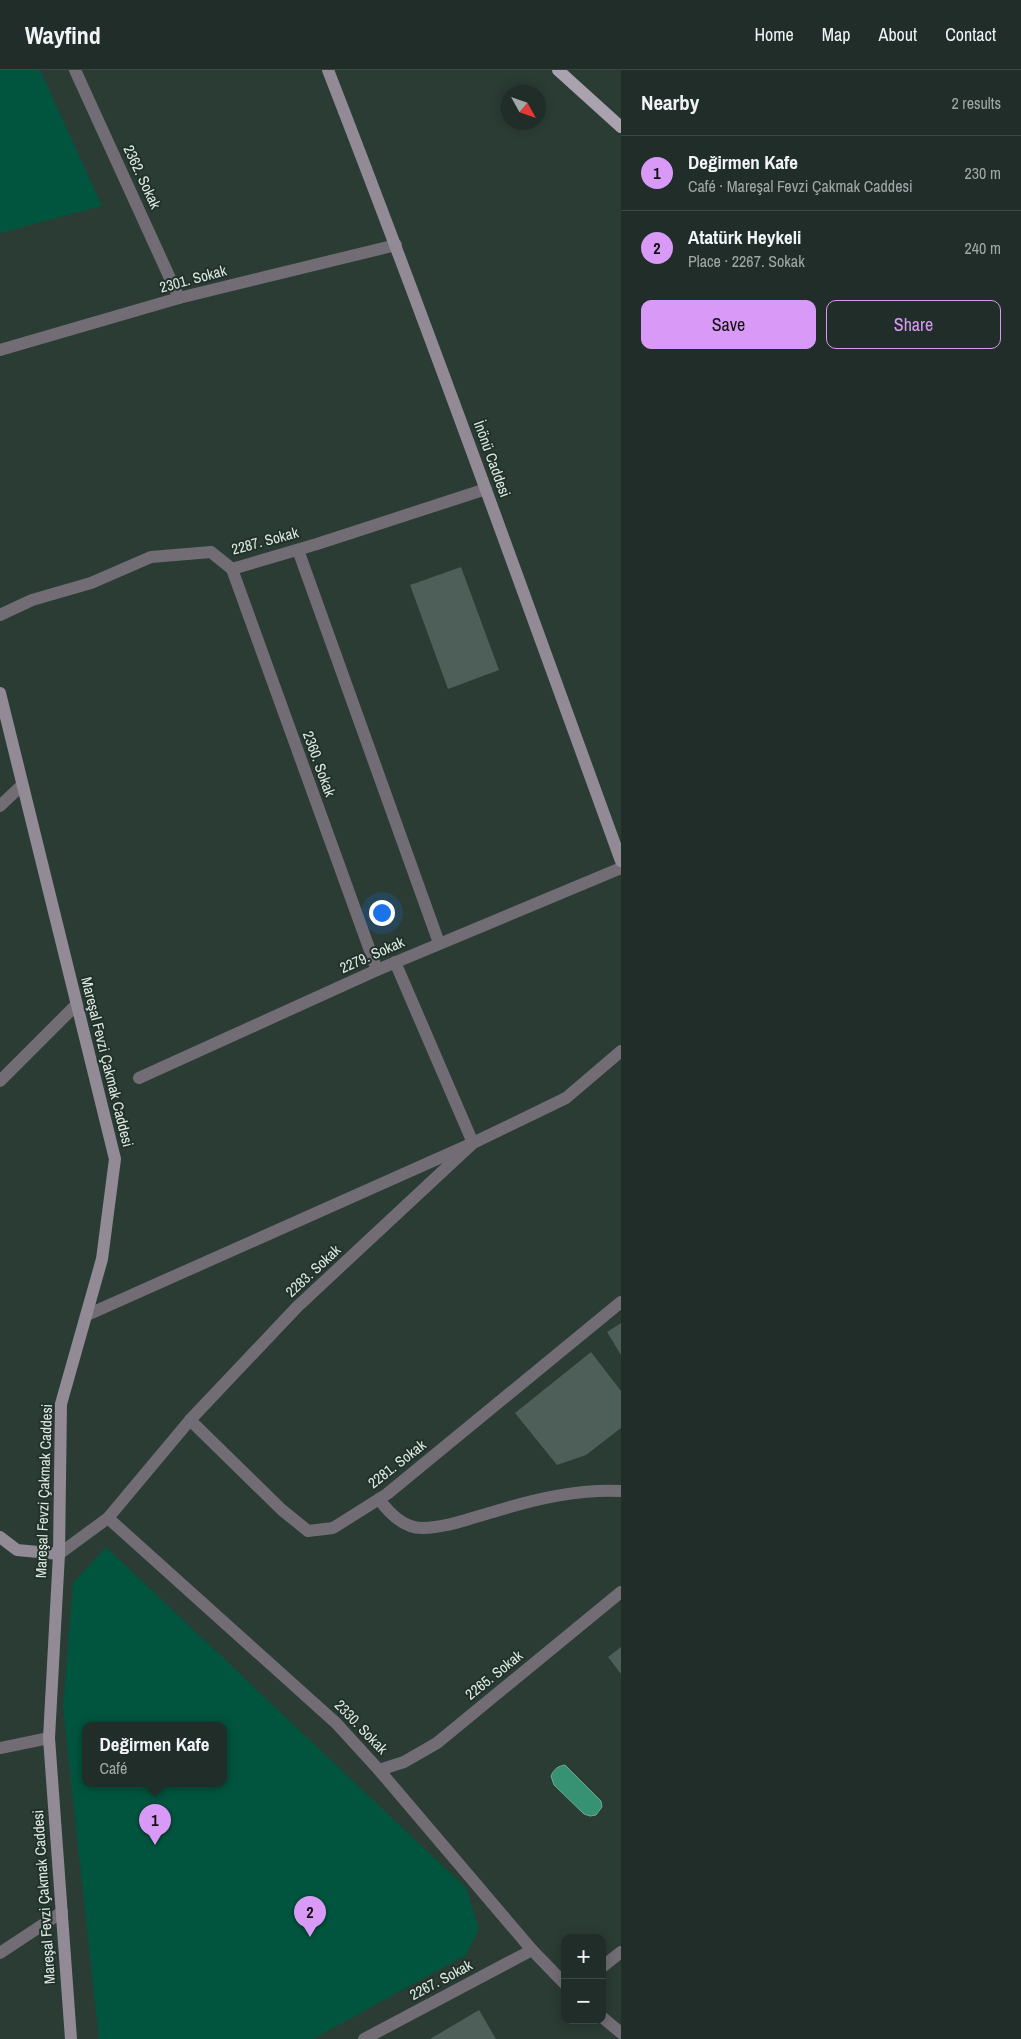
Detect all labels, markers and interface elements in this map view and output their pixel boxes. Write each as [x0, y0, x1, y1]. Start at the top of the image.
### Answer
text: Wayfind [25, 19, 101, 51]
text: Home [754, 22, 794, 47]
text: Map [822, 22, 851, 47]
text: About [879, 22, 917, 47]
text: Contact [945, 22, 996, 47]
north arrow [501, 85, 546, 130]
text: Nearby [641, 88, 699, 117]
text: 2 results [951, 92, 1001, 114]
street label: 2362. Sokak [118, 141, 167, 213]
text: Değirmen Kafe [688, 149, 798, 175]
text: 1 [653, 162, 661, 184]
text: 230 m [965, 162, 1001, 184]
text: Café · Mareşal Fevzi Çakmak Caddesi [688, 175, 913, 197]
text: Atatürk Heykeli [688, 224, 801, 250]
text: 2 [653, 237, 661, 259]
text: 240 m [965, 237, 1001, 259]
text: Place · 2267. Sokak [688, 250, 805, 272]
street label: 2301. Sokak [157, 259, 229, 298]
button: Save [641, 300, 816, 349]
button: Share [826, 300, 1001, 349]
street label: İnönü Caddesi [469, 418, 516, 500]
street label: 2287. Sokak [229, 521, 301, 560]
street label: 2360. Sokak [298, 728, 341, 800]
your location [369, 900, 395, 926]
street label: 2279. Sokak [336, 931, 408, 978]
street label: Mareşal Fevzi Çakmak Caddesi [76, 975, 139, 1149]
street label: 2283. Sokak [280, 1239, 345, 1302]
street label: Mareşal Fevzi Çakmak Caddesi [30, 1403, 57, 1578]
street label: 2281. Sokak [363, 1434, 431, 1493]
street label: 2265. Sokak [461, 1644, 528, 1704]
street label: 2330. Sokak [330, 1695, 393, 1759]
popup [82, 1722, 227, 1787]
text: Değirmen Kafe [100, 1731, 209, 1757]
text: Café [100, 1757, 127, 1779]
pin: 1 [139, 1804, 171, 1845]
street label: Mareşal Fevzi Çakmak Caddesi [27, 1809, 60, 1985]
pin: 2 [294, 1896, 326, 1937]
map controls [561, 1934, 606, 2024]
button: + [561, 1934, 606, 1979]
street label: 2267. Sokak [406, 1954, 477, 2005]
button: − [561, 1979, 606, 2024]

